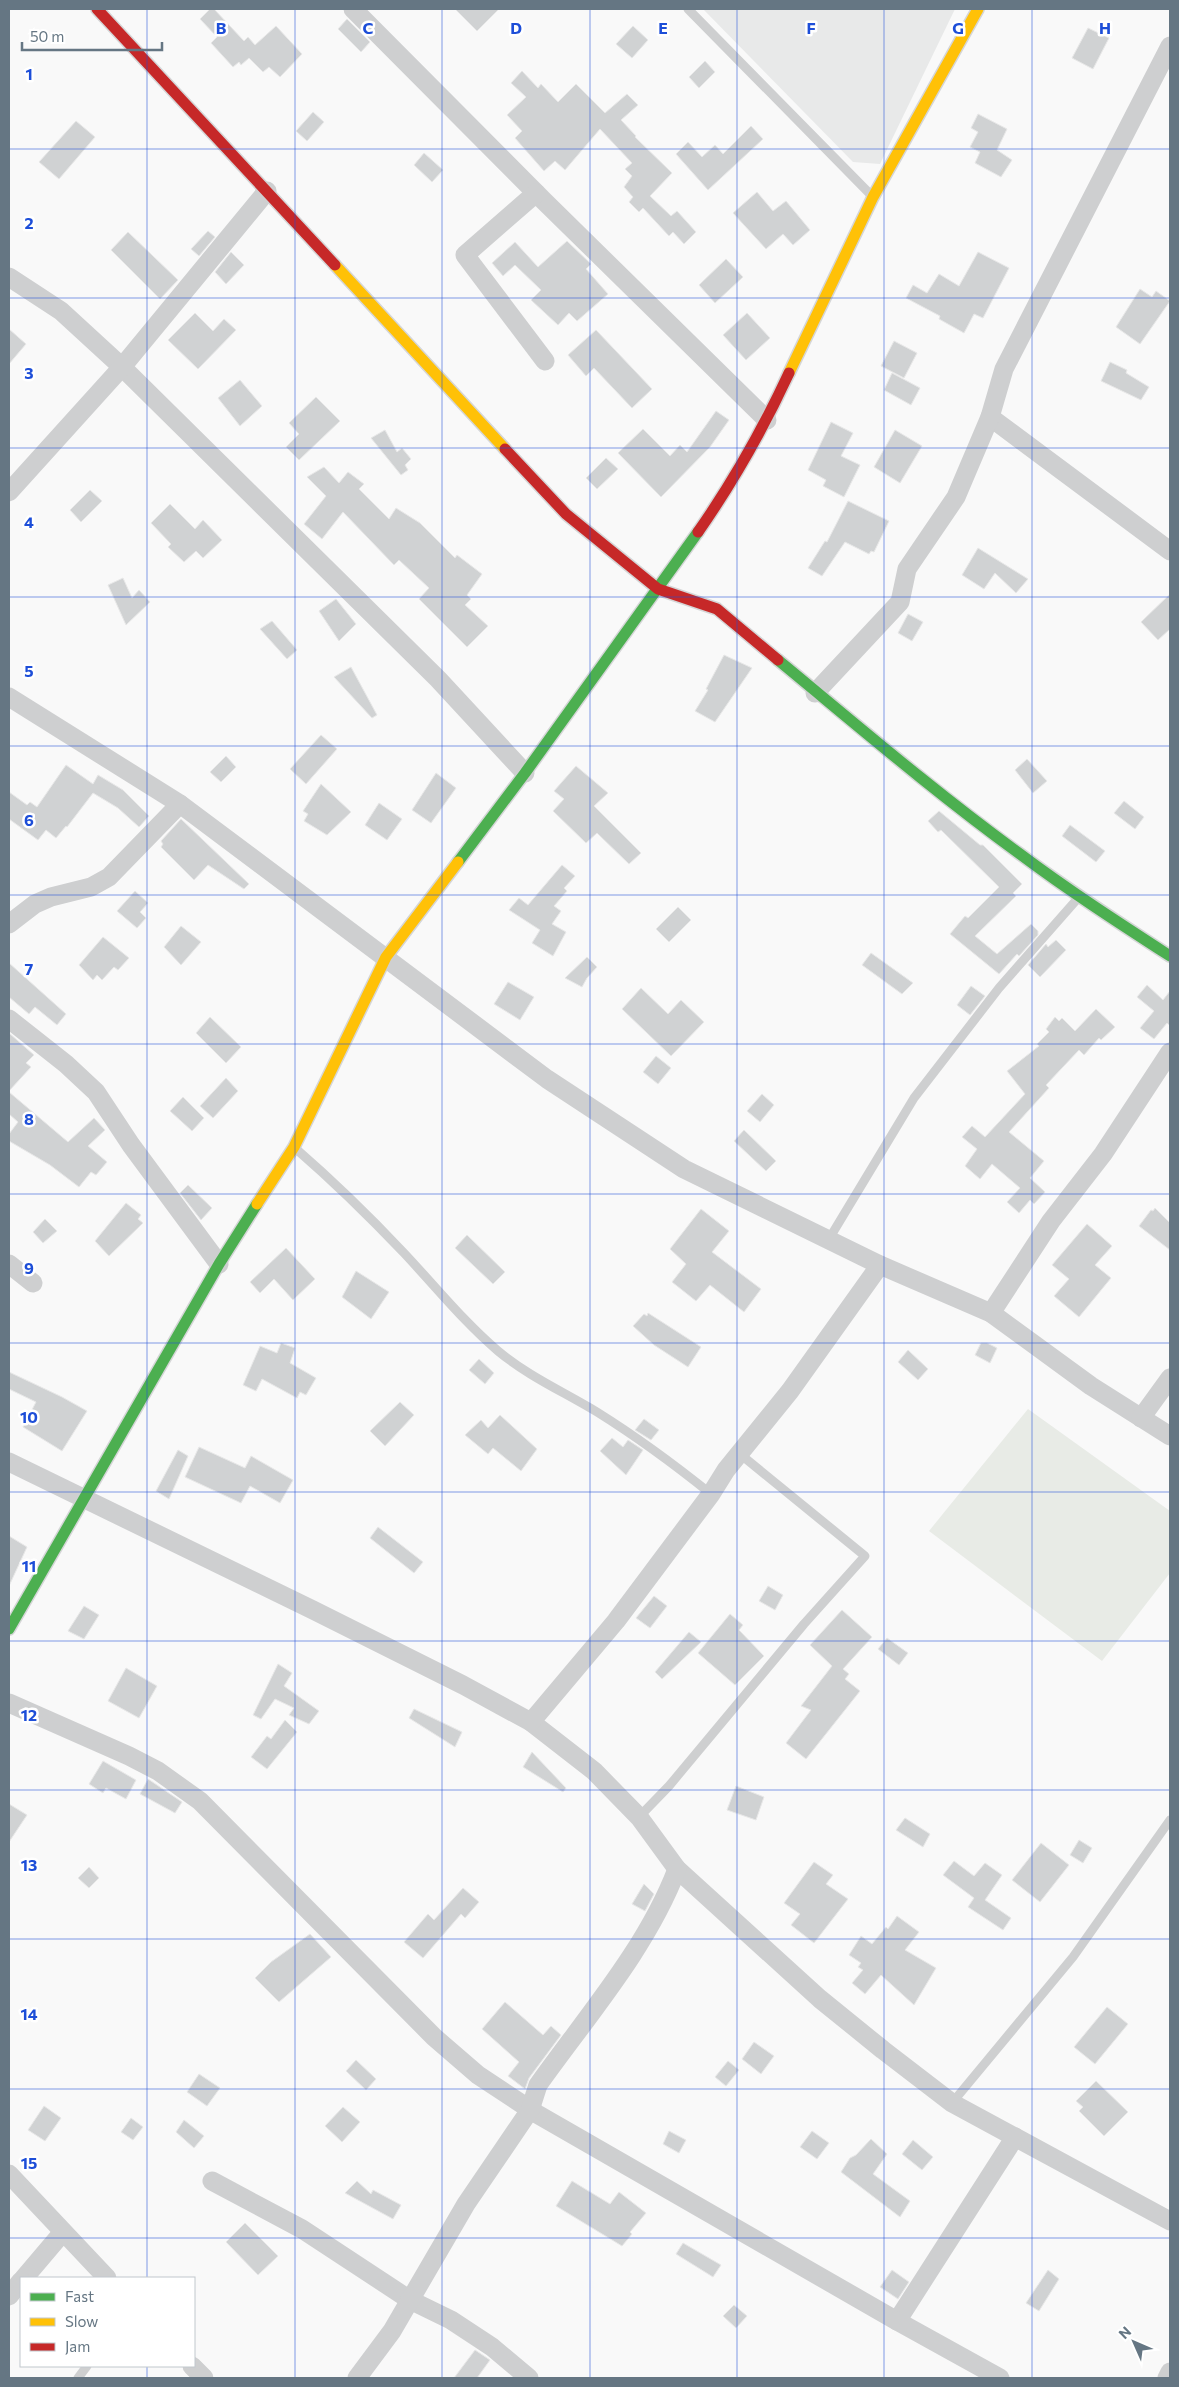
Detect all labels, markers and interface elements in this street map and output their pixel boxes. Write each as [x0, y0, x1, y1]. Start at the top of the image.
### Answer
text: B [216, 18, 227, 37]
text: C [363, 18, 374, 37]
text: D [510, 18, 522, 37]
text: E [658, 18, 668, 37]
text: F [806, 18, 816, 37]
text: G [952, 18, 964, 37]
text: H [1099, 18, 1111, 37]
scale bar [22, 20, 162, 52]
text: 50 m [30, 27, 64, 45]
text: 1 [25, 64, 33, 83]
text: 2 [24, 213, 34, 232]
text: 3 [24, 363, 34, 382]
text: 4 [24, 512, 34, 531]
text: 5 [24, 661, 34, 680]
text: 6 [24, 810, 34, 829]
text: 7 [25, 959, 34, 978]
text: 8 [24, 1109, 34, 1128]
text: 9 [24, 1258, 34, 1277]
text: 10 [20, 1407, 38, 1426]
text: 11 [22, 1556, 36, 1575]
text: 12 [21, 1705, 37, 1724]
text: 13 [21, 1855, 37, 1874]
text: 14 [20, 2004, 38, 2023]
text: 15 [21, 2153, 37, 2172]
legend [20, 2277, 195, 2367]
text: Fast [65, 2287, 94, 2305]
text: Slow [65, 2312, 98, 2330]
north arrow [1109, 2317, 1159, 2367]
text: N [1115, 2323, 1134, 2342]
text: Jam [65, 2337, 90, 2355]

